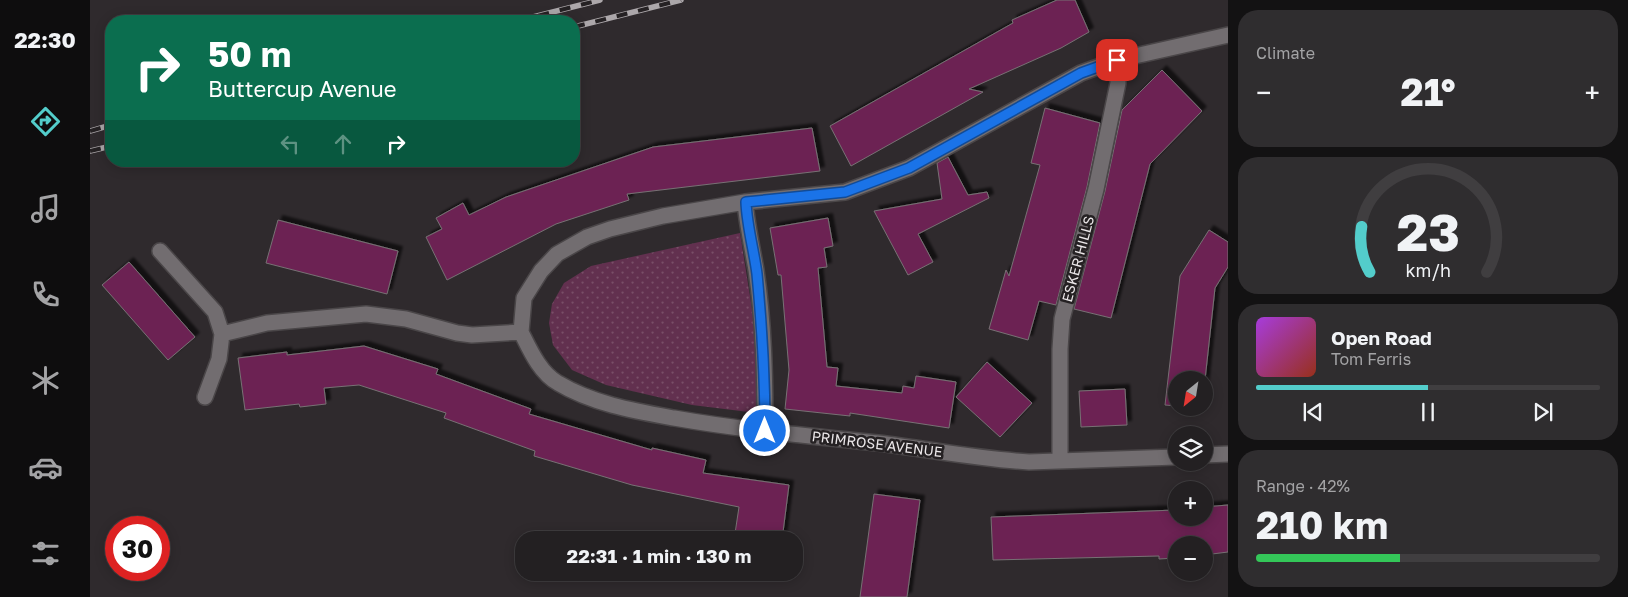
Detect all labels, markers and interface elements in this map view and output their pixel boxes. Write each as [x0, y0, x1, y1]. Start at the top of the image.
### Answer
text: 22:30 [14, 26, 76, 53]
text: 50 m [208, 33, 291, 75]
icon: right [125, 35, 190, 100]
pin [1096, 39, 1138, 81]
text: Climate [1256, 43, 1315, 63]
icon: arrive [1103, 46, 1131, 74]
text: 21° [1401, 69, 1456, 114]
text: Buttercup Avenue [208, 75, 397, 102]
text: − [1256, 76, 1271, 109]
text: + [1585, 76, 1600, 109]
icon: directions [28, 104, 63, 139]
icon: left [276, 130, 304, 158]
icon: ahead [329, 130, 357, 158]
icon: right [382, 130, 410, 158]
icon: music [28, 191, 63, 226]
text: 23 [1396, 200, 1460, 262]
street label: ESKER HILLS [1058, 214, 1097, 304]
text: km/h [1405, 259, 1451, 281]
icon: phone [28, 277, 63, 312]
text: Open Road [1331, 326, 1432, 349]
text: Tom Ferris [1331, 349, 1411, 369]
icon: climate [28, 363, 63, 398]
north arrow [1168, 371, 1212, 416]
map controls [1168, 371, 1213, 581]
icon: previous [1299, 398, 1327, 426]
icon: pause [1414, 398, 1442, 426]
icon: next [1529, 398, 1557, 426]
position arrow [738, 404, 790, 456]
button: layers [1168, 426, 1213, 471]
street label: PRIMROSE AVENUE [811, 427, 943, 460]
icon: car [28, 450, 63, 485]
text: Range · 42% [1256, 476, 1350, 496]
button: + [1168, 481, 1213, 526]
text: 210 km [1256, 502, 1388, 547]
speed limit sign: 30 [105, 516, 170, 581]
icon: filters [28, 536, 63, 571]
button: − [1168, 536, 1213, 581]
text: 22:31 · 1 min · 130 m [567, 544, 751, 567]

